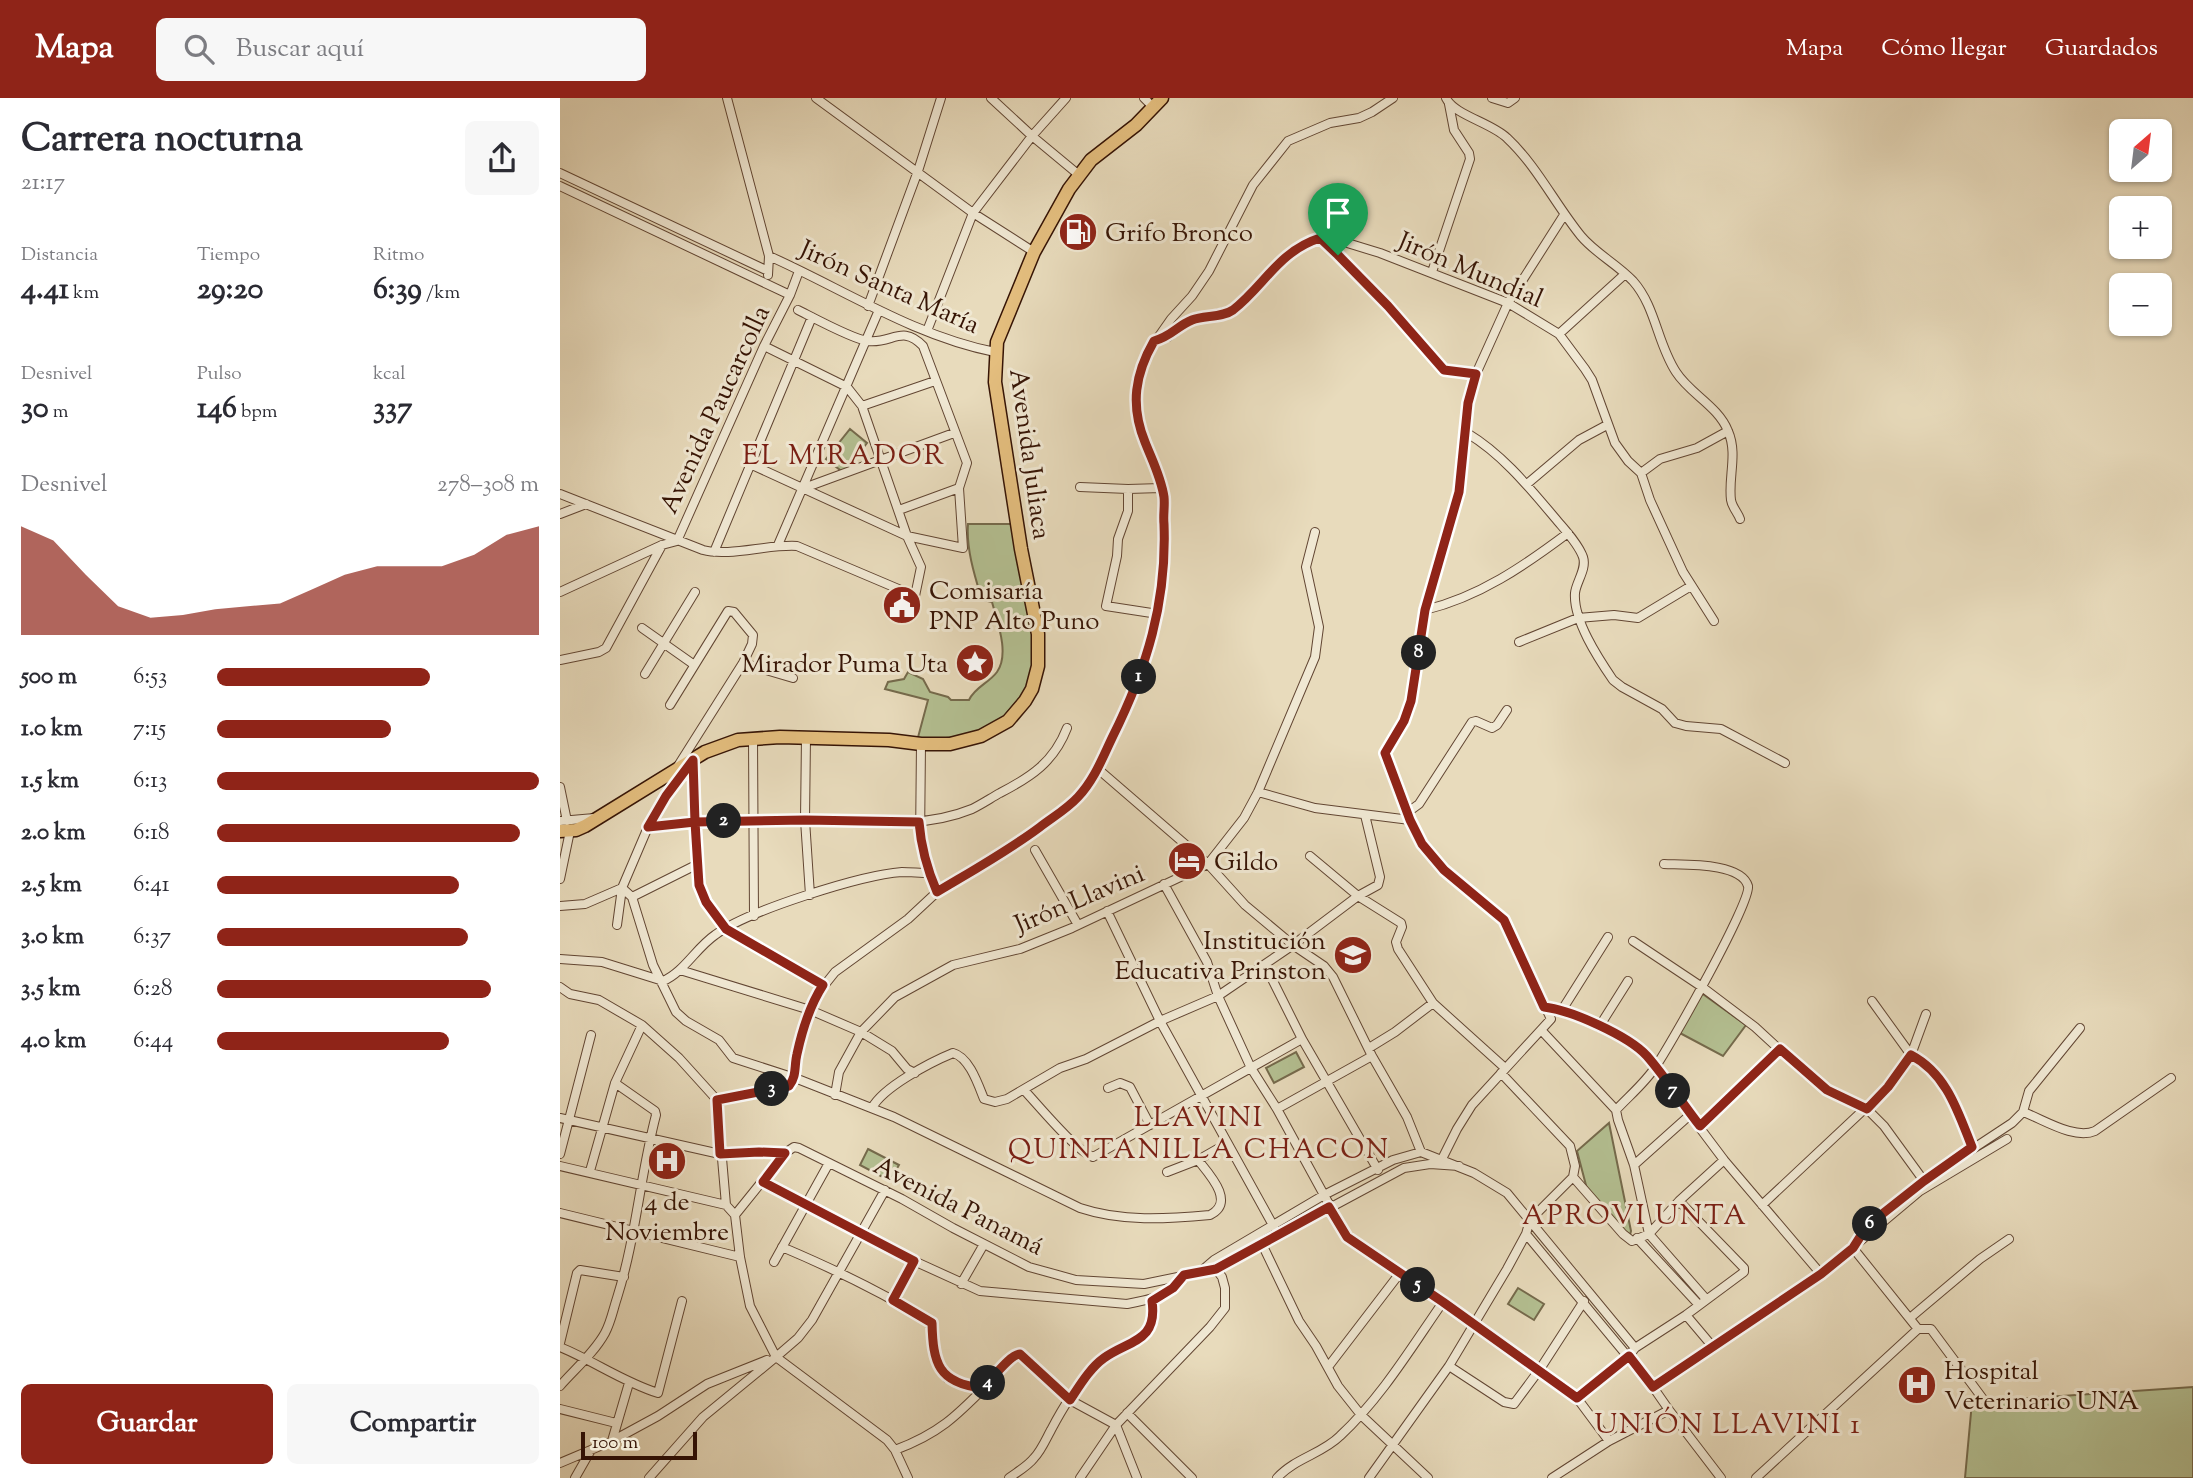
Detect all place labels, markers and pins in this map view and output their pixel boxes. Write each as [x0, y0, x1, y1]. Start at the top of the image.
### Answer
pin [1308, 183, 1368, 255]
fuel station icon: Grifo Bronco [1057, 211, 1099, 253]
place label: Grifo Bronco [1105, 216, 1253, 253]
place label: Comisaría PNP Alto Puno [929, 574, 1100, 641]
public building icon: Comisaría PNP Alto Puno [881, 584, 923, 626]
pin: 8 [1402, 636, 1436, 670]
place icon: Mirador Puma Uta [954, 642, 996, 684]
place label: Mirador Puma Uta [741, 647, 948, 684]
pin: 1 [1122, 660, 1156, 694]
pin: 2 [706, 804, 742, 838]
hotel icon: Gildo [1166, 840, 1208, 882]
place label: Gildo [1214, 845, 1278, 882]
place label: Institución Educativa Prinston [1115, 924, 1326, 991]
school or university icon: Institución Educativa Prinston [1332, 934, 1374, 976]
pin: 3 [754, 1072, 790, 1107]
pin: 7 [1656, 1074, 1690, 1108]
hospital icon: 4 de Noviembre [646, 1140, 688, 1182]
place label: 4 de Noviembre [605, 1185, 729, 1252]
pin: 6 [1852, 1206, 1888, 1242]
pin: 5 [1400, 1268, 1436, 1302]
place label: Hospital Veterinario UNA [1944, 1354, 2139, 1421]
hospital icon: Hospital Veterinario UNA [1896, 1364, 1938, 1406]
pin: 4 [970, 1366, 1006, 1400]

